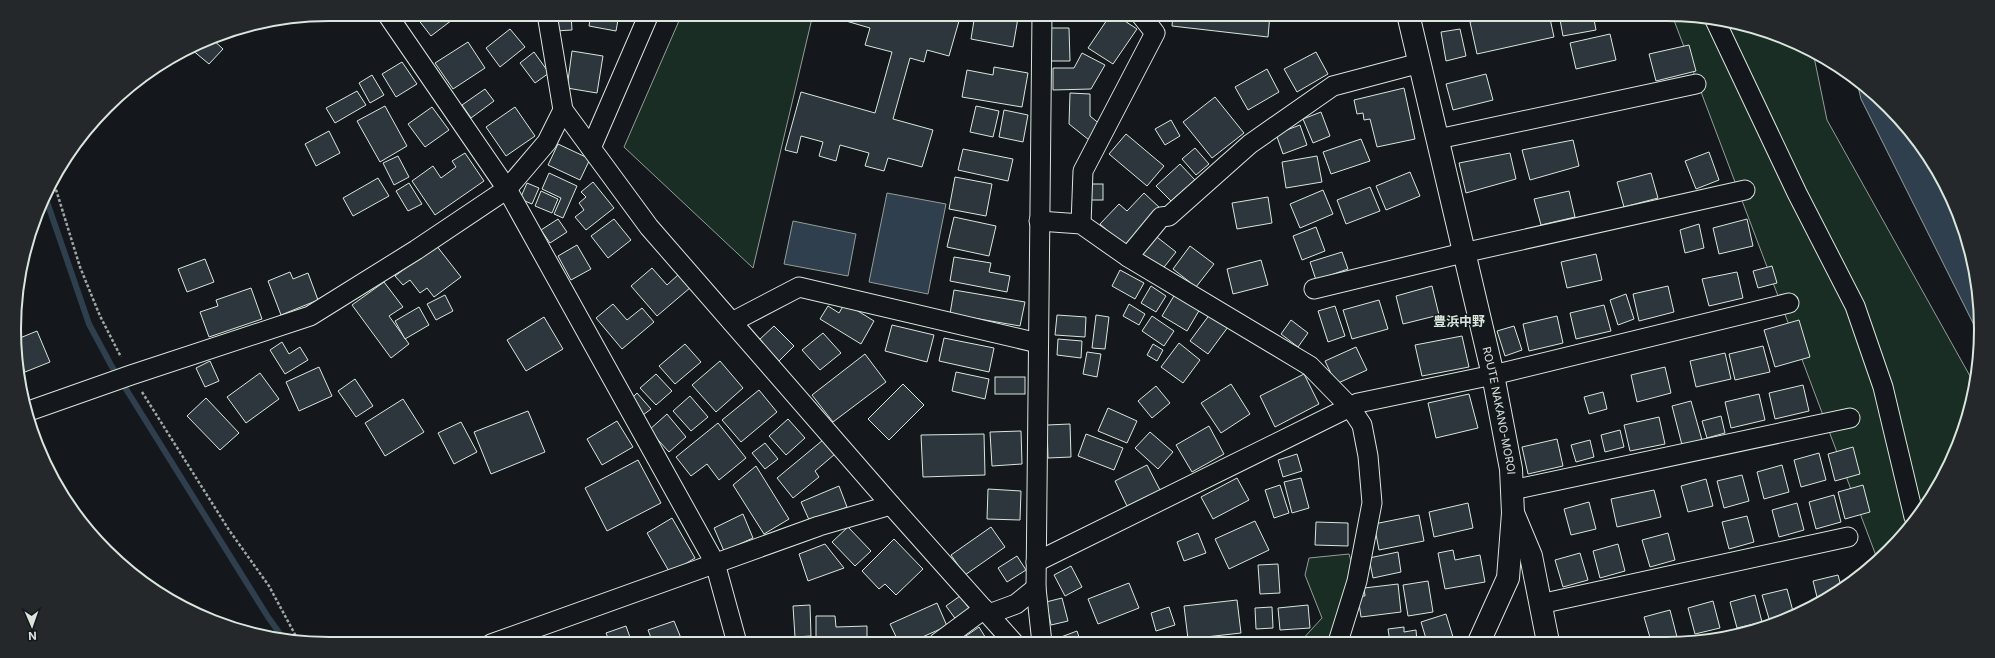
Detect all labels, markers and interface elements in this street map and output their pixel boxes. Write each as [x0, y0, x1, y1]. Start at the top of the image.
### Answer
district label: 豊浜中野 [1433, 313, 1485, 329]
street label: ROUTE NAKANO-MOROI [1480, 345, 1518, 475]
north arrow [12, 606, 52, 646]
text: N [28, 629, 37, 643]

